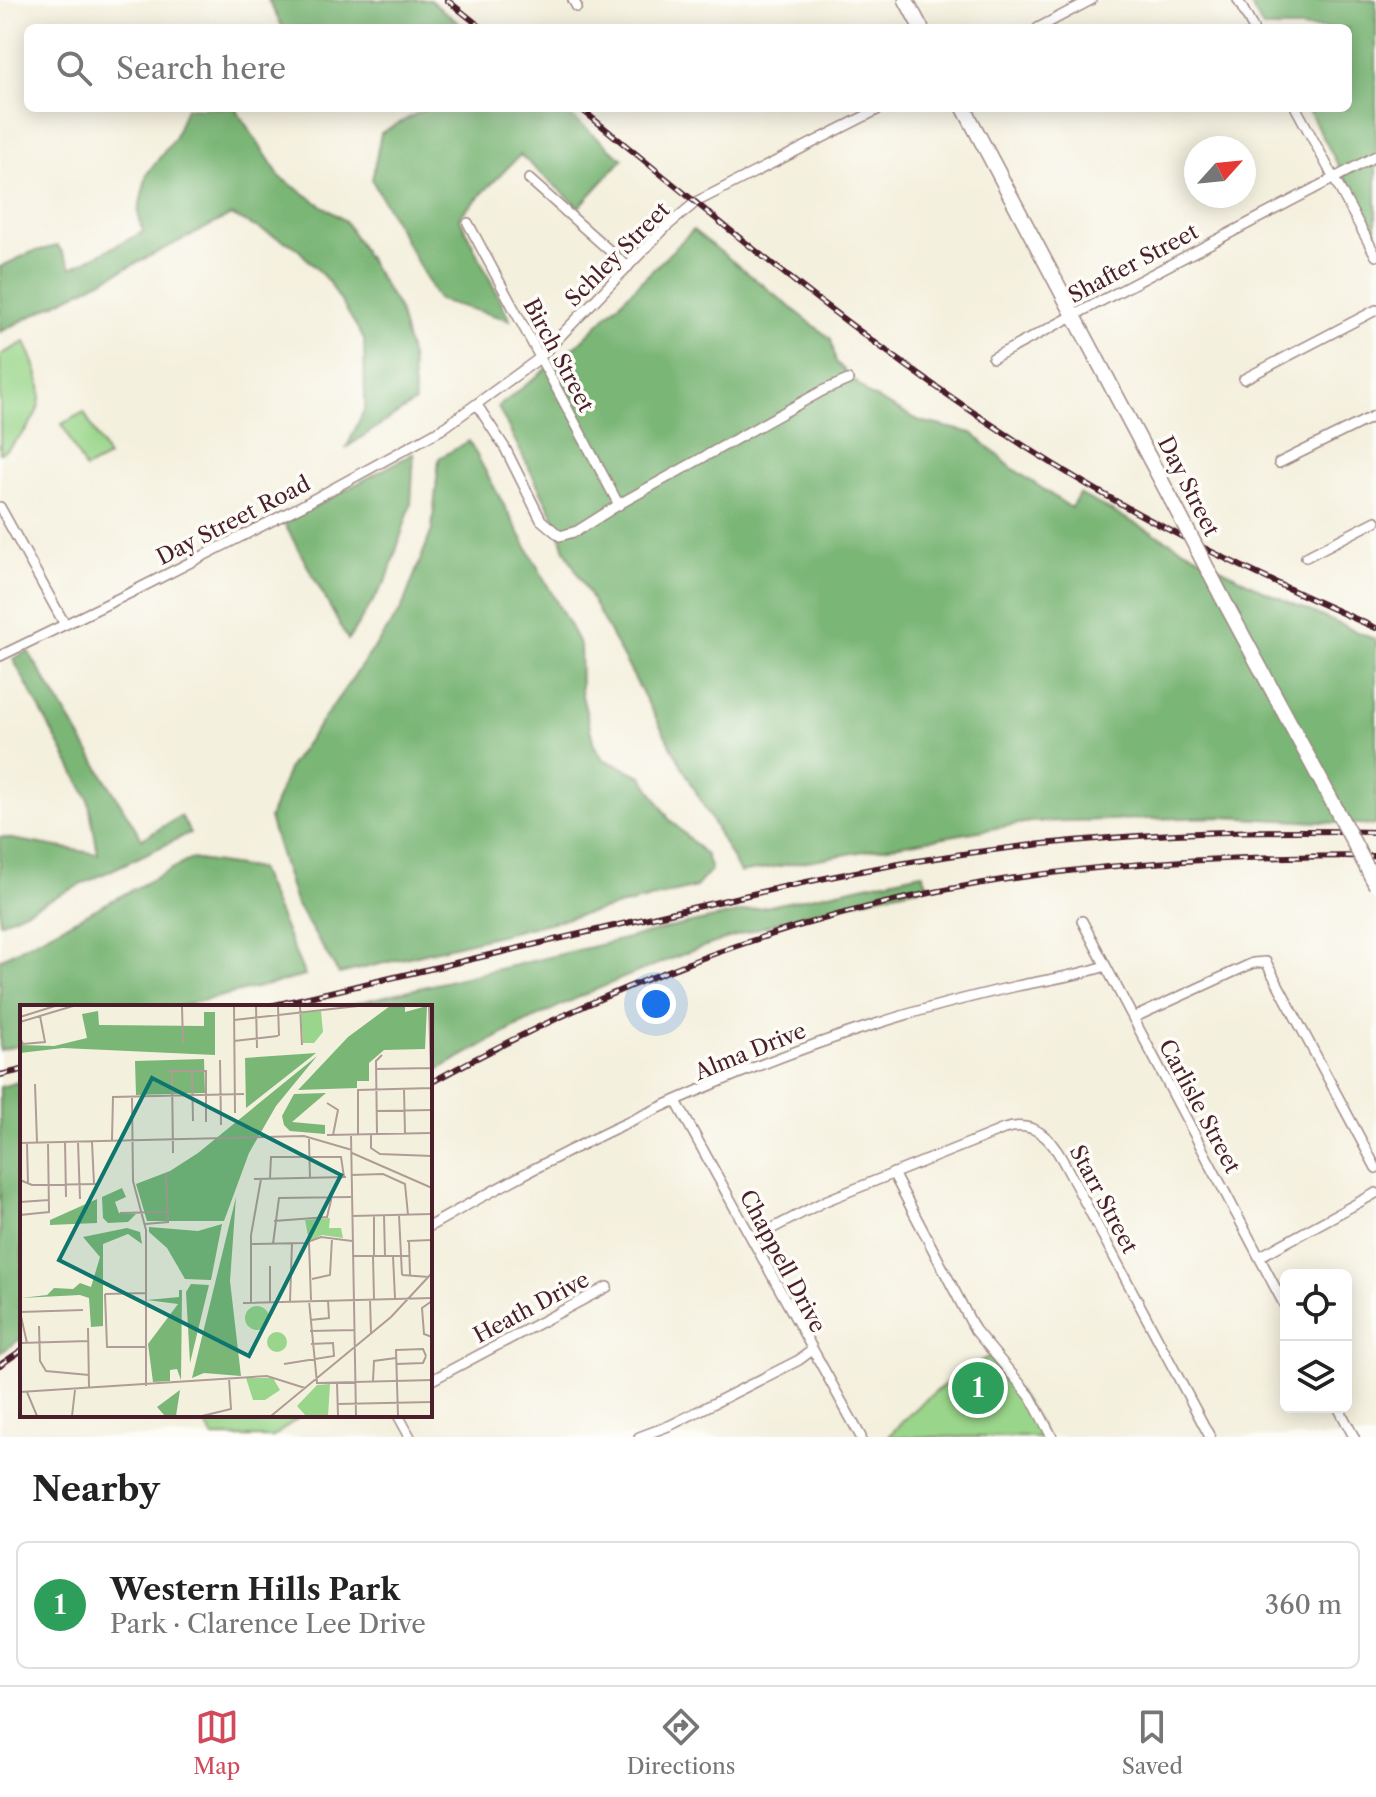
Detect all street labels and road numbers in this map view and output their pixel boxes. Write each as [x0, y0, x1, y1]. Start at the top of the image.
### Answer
street label: Schley Street [559, 196, 675, 312]
street label: Shafter Street [1064, 218, 1203, 309]
street label: Birch Street [517, 294, 600, 417]
street label: Day Street [1152, 432, 1225, 541]
street label: Day Street Road [152, 470, 315, 571]
street label: Alma Drive [690, 1017, 810, 1086]
street label: Carlisle Street [1153, 1035, 1246, 1178]
street label: Starr Street [1064, 1140, 1143, 1258]
street label: Chappell Drive [734, 1185, 832, 1337]
street label: Heath Drive [469, 1266, 594, 1349]

